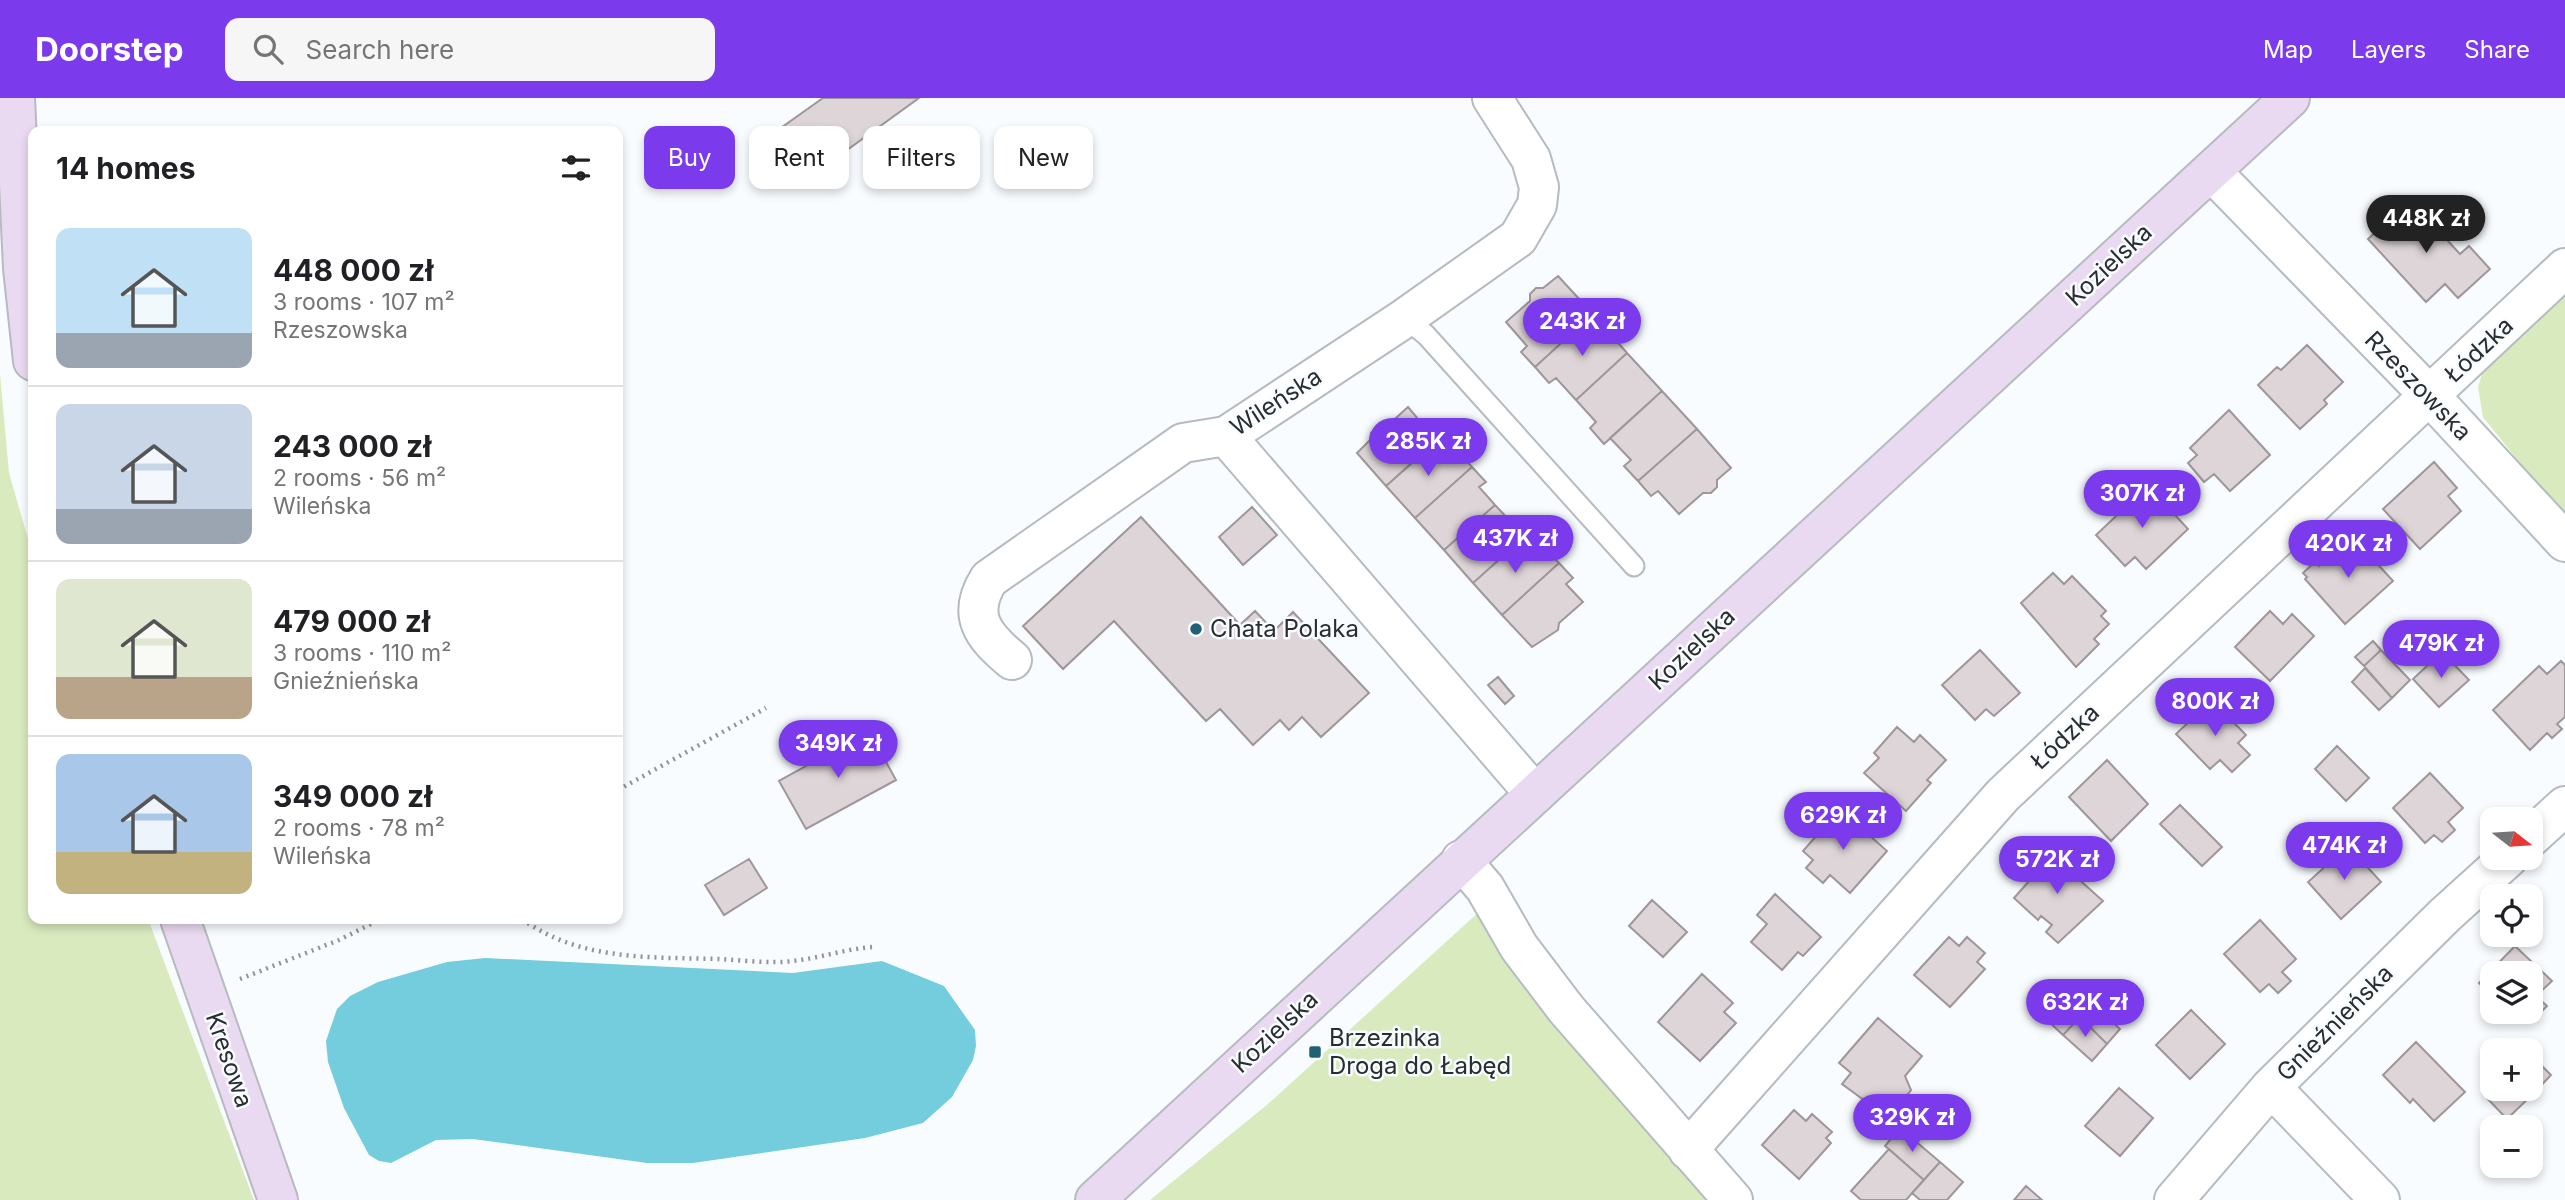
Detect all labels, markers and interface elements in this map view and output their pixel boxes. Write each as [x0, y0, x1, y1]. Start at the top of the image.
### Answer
search box [225, 18, 715, 81]
text: Doorstep [35, 29, 183, 69]
icon: search [249, 30, 287, 68]
text: Search here [305, 34, 454, 65]
text: Map [2263, 35, 2313, 64]
text: Layers [2351, 35, 2426, 64]
text: Share [2464, 35, 2530, 64]
chip: Buy [644, 126, 735, 189]
chip: Rent [749, 126, 849, 189]
chip: Filters [863, 126, 980, 189]
chip: New [994, 126, 1093, 189]
icon: filters [557, 149, 595, 187]
text: 14 homes [56, 150, 195, 186]
pin: 448K zł [2361, 195, 2491, 255]
text: 448K zł [2382, 204, 2470, 232]
street label: Kozielska [2059, 217, 2158, 312]
text: 448 000 zł [273, 252, 433, 288]
icon: home [112, 256, 196, 340]
text: 3 rooms · 107 m² [273, 288, 455, 316]
pin: 243K zł [1517, 299, 1647, 358]
text: 243K zł [1539, 307, 1625, 335]
street label: Łódzka [2438, 311, 2519, 389]
text: Rzeszowska [273, 316, 408, 344]
street label: Rzeszowska [2359, 325, 2478, 446]
street label: Wileńska [1225, 361, 1327, 442]
pin: 285K zł [1363, 418, 1493, 478]
text: 285K zł [1385, 427, 1471, 455]
text: 243 000 zł [273, 428, 431, 464]
icon: home [112, 432, 196, 516]
text: 2 rooms · 56 m² [273, 464, 446, 492]
pin: 307K zł [2077, 470, 2207, 530]
text: 307K zł [2100, 479, 2184, 507]
text: Wileńska [273, 492, 371, 520]
pin: 437K zł [1450, 516, 1580, 575]
pin: 420K zł [2283, 520, 2413, 580]
text: 437K zł [1472, 524, 1558, 552]
text: 420K zł [2305, 529, 2391, 557]
street label: Kozielska [1642, 601, 1741, 696]
text: 479 000 zł [273, 603, 430, 639]
icon: home [112, 607, 196, 691]
place label: Chata Polaka [1210, 614, 1359, 643]
pin: 479K zł [2376, 620, 2506, 680]
marker: Chata Polaka [1188, 621, 1204, 637]
text: 479K zł [2398, 629, 2484, 657]
text: 3 rooms · 110 m² [273, 639, 451, 667]
text: Gnieźnieńska [273, 667, 419, 695]
pin: 800K zł [2150, 678, 2280, 738]
text: 800K zł [2171, 687, 2259, 715]
street label: Łódzka [2024, 698, 2105, 776]
pin: 349K zł [773, 720, 903, 780]
text: 349K zł [795, 729, 881, 757]
text: 349 000 zł [273, 778, 432, 814]
icon: home [112, 782, 196, 866]
pin: 629K zł [1778, 792, 1908, 852]
text: 629K zł [1800, 801, 1886, 829]
north arrow [2480, 807, 2543, 870]
map controls [2480, 807, 2543, 1178]
text: 2 rooms · 78 m² [273, 814, 445, 842]
pin: 474K zł [2279, 822, 2409, 882]
text: 474K zł [2302, 831, 2386, 859]
pin: 572K zł [1992, 836, 2122, 896]
text: Wileńska [273, 842, 371, 870]
text: 572K zł [2015, 845, 2099, 873]
button: locate [2480, 884, 2543, 947]
street label: Gnieźnieńska [2271, 959, 2399, 1087]
button: layers [2480, 961, 2543, 1024]
pin: 632K zł [2020, 979, 2150, 1039]
street label: Kozielska [1225, 984, 1324, 1079]
text: 632K zł [2042, 988, 2128, 1016]
street label: Kresowa [200, 1009, 259, 1111]
place label: Brzezinka Droga do Łabęd [1329, 1023, 1511, 1080]
button: + [2480, 1038, 2543, 1101]
marker: Brzezinka Droga do Łabęd [1307, 1044, 1323, 1060]
pin: 329K zł [1847, 1094, 1977, 1154]
text: 329K zł [1869, 1103, 1955, 1131]
button: − [2480, 1115, 2543, 1178]

